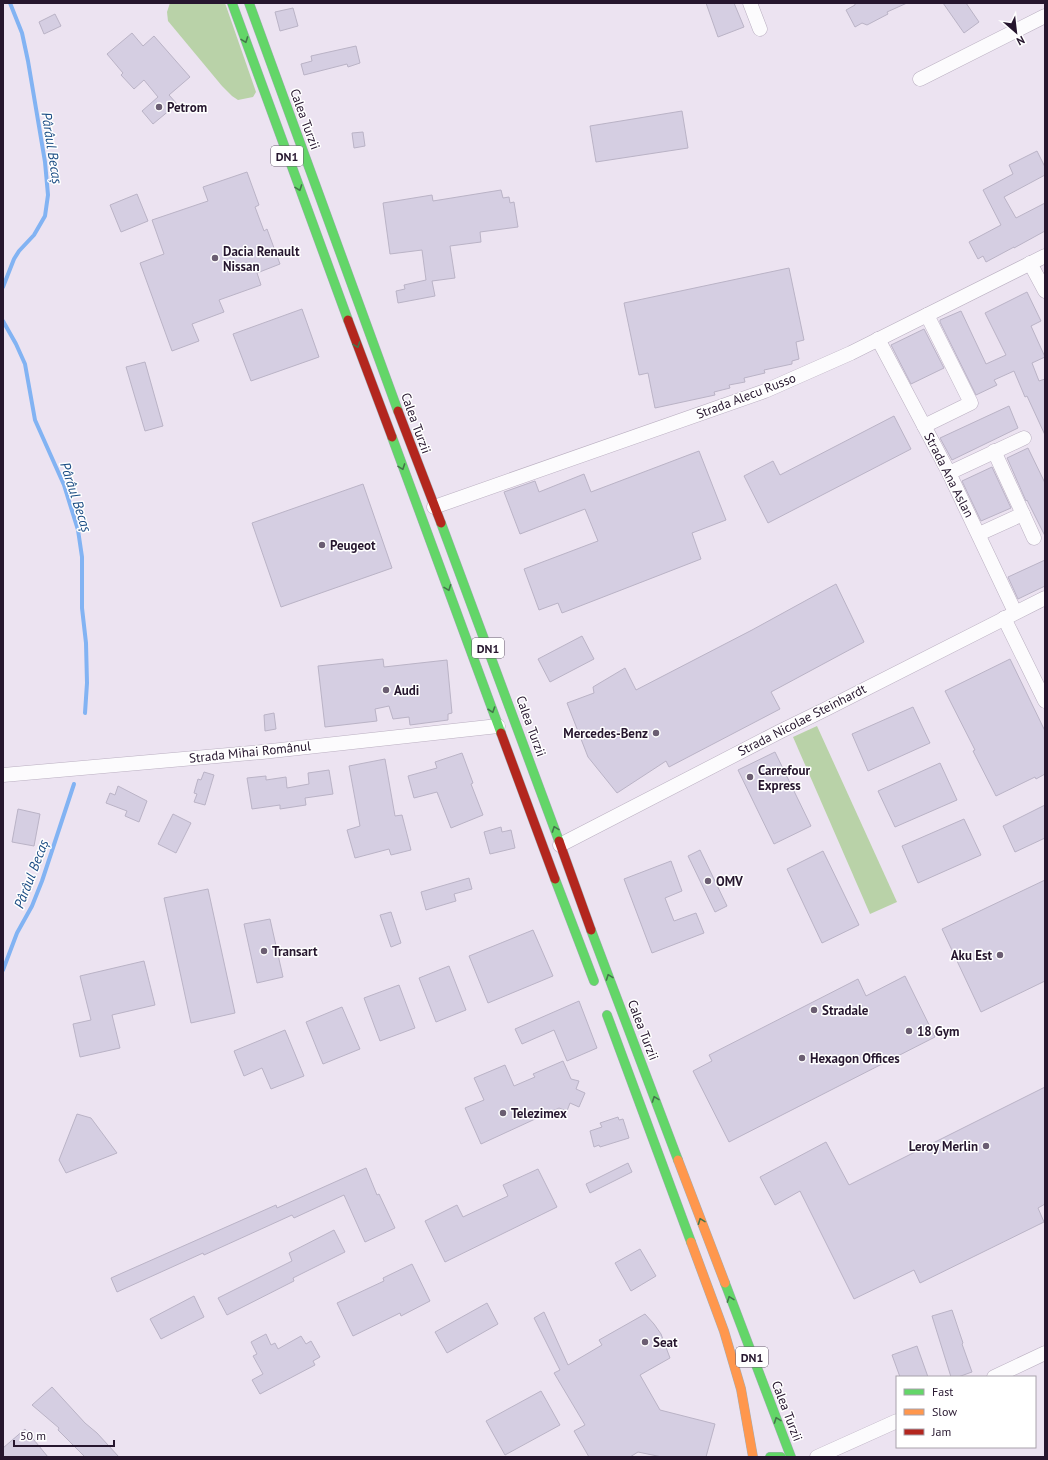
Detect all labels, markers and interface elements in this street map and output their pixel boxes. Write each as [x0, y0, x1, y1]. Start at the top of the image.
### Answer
north arrow [996, 12, 1036, 52]
text: N [1014, 33, 1027, 49]
one-way arrow [241, 36, 249, 43]
street label: Calea Turzii [286, 86, 324, 152]
place label: Petrom [167, 99, 207, 116]
marker: Petrom [154, 102, 164, 112]
water label: Pârâul Becaș [37, 111, 67, 186]
road number: DN1 [271, 146, 303, 166]
one-way arrow [295, 185, 303, 192]
place label: Dacia Renault Nissan [223, 243, 300, 275]
marker: Dacia Renault Nissan [210, 253, 220, 263]
one-way arrow [352, 341, 360, 348]
street label: Strada Alecu Russo [694, 369, 798, 423]
street label: Calea Turzii [397, 390, 435, 456]
street label: Strada Ana Aslan [920, 430, 978, 520]
water label: Pârâul Becaș [56, 460, 96, 535]
one-way arrow [397, 463, 405, 470]
place label: Peugeot [330, 537, 376, 554]
marker: Peugeot [317, 540, 327, 550]
one-way arrow [443, 585, 451, 592]
road number: DN1 [472, 638, 504, 658]
street label: Strada Nicolae Steinhardt [735, 680, 870, 760]
place label: Audi [394, 682, 419, 699]
marker: Audi [381, 685, 391, 695]
street label: Calea Turzii [512, 693, 550, 759]
one-way arrow [488, 707, 496, 714]
place label: Mercedes-Benz [563, 725, 648, 742]
marker: Mercedes-Benz [651, 728, 661, 738]
street label: Strada Mihai Românul [188, 737, 312, 767]
place label: Carrefour Express [758, 762, 810, 794]
marker: Carrefour Express [745, 772, 755, 782]
one-way arrow [551, 826, 559, 833]
water label: Pârâul Becaș [10, 837, 53, 911]
place label: OMV [716, 873, 743, 890]
marker: OMV [703, 876, 713, 886]
place label: Transart [272, 943, 318, 960]
marker: Transart [259, 946, 269, 956]
place label: Aku Est [951, 947, 992, 964]
marker: Aku Est [995, 950, 1005, 960]
one-way arrow [605, 974, 613, 981]
street label: Calea Turzii [624, 997, 662, 1063]
place label: Stradale [822, 1002, 869, 1019]
marker: Stradale [809, 1005, 819, 1015]
place label: 18 Gym [917, 1023, 959, 1040]
marker: 18 Gym [904, 1026, 914, 1036]
place label: Hexagon Offices [810, 1050, 900, 1067]
marker: Hexagon Offices [797, 1053, 807, 1063]
one-way arrow [651, 1096, 659, 1103]
place label: Telezimex [511, 1105, 567, 1122]
marker: Telezimex [498, 1108, 508, 1118]
place label: Leroy Merlin [909, 1138, 978, 1155]
marker: Leroy Merlin [981, 1141, 991, 1151]
one-way arrow [697, 1217, 705, 1224]
one-way arrow [727, 1296, 735, 1303]
place label: Seat [653, 1334, 678, 1351]
marker: Seat [640, 1337, 650, 1347]
road number: DN1 [736, 1347, 768, 1367]
legend [896, 1376, 1036, 1448]
street label: Calea Turzii [768, 1378, 806, 1444]
text: Fast [932, 1384, 953, 1399]
text: Slow [932, 1404, 957, 1419]
one-way arrow [774, 1417, 782, 1424]
scale bar [14, 1422, 114, 1448]
text: Jam [931, 1424, 951, 1439]
text: 50 m [20, 1428, 46, 1443]

